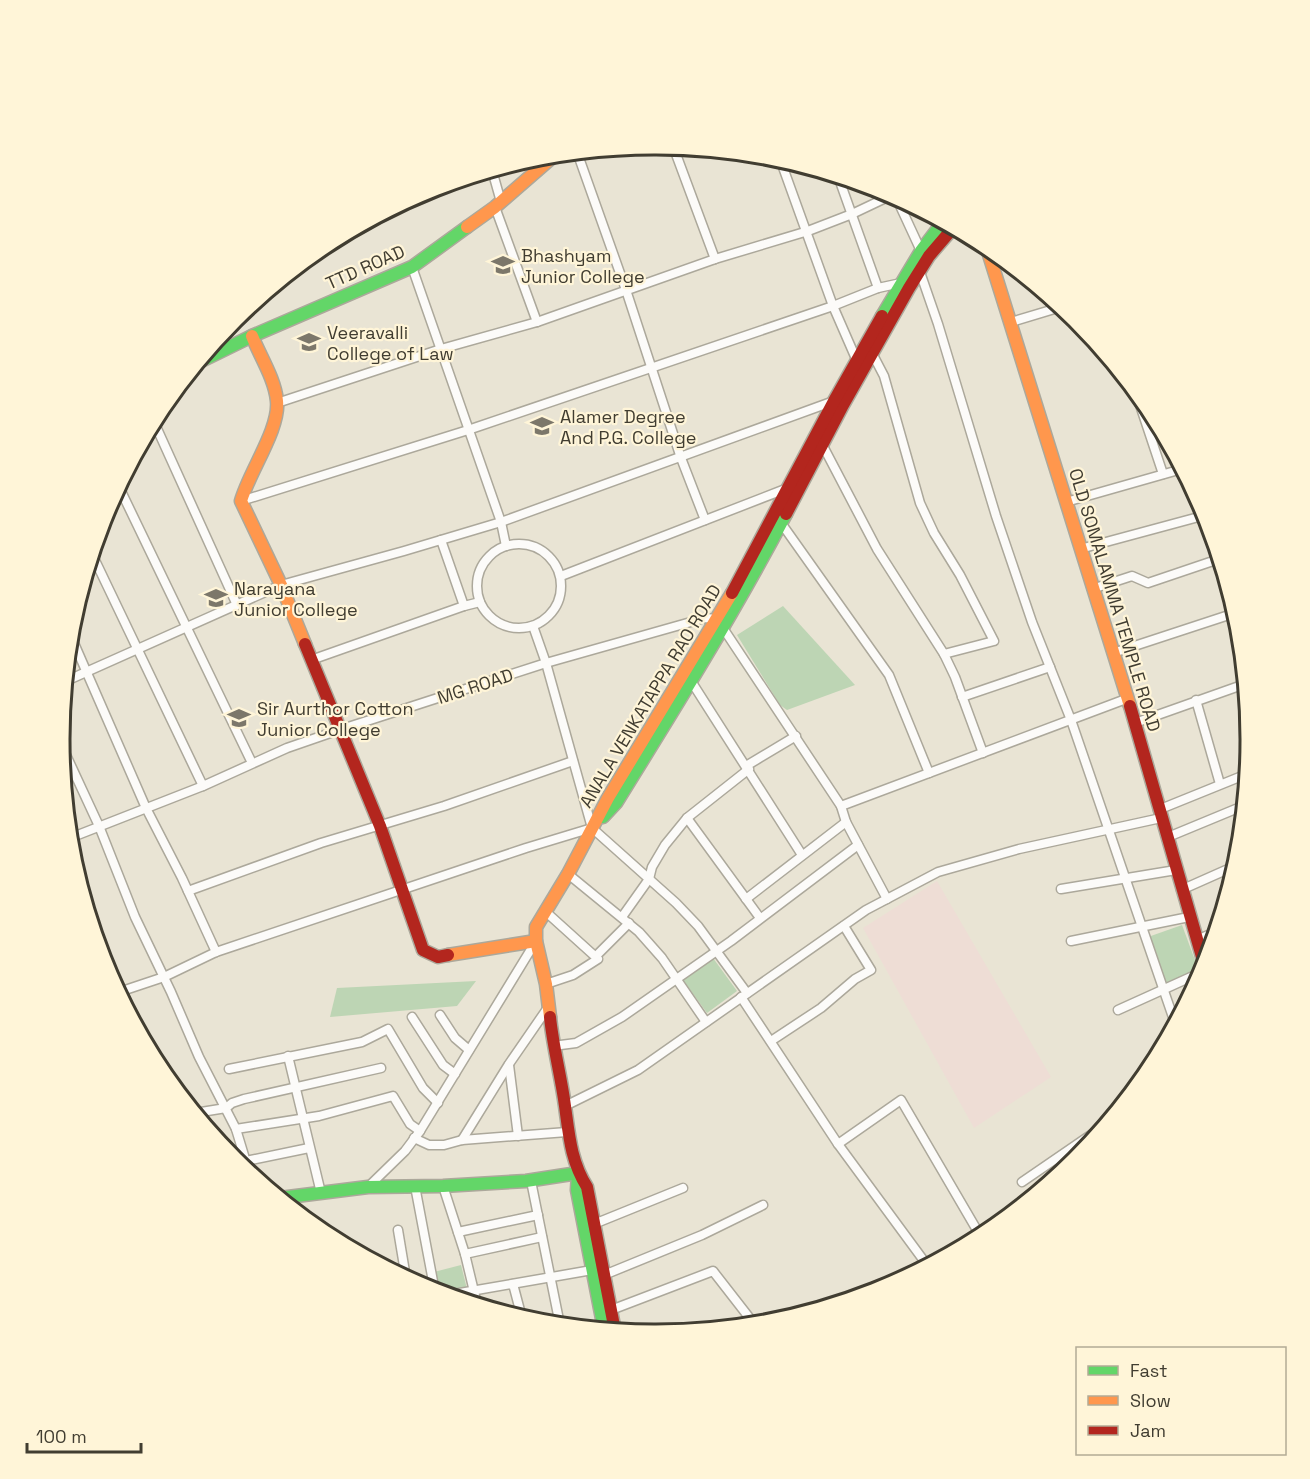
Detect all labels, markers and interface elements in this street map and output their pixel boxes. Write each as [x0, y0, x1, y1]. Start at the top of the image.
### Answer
street label: TTD ROAD [322, 239, 408, 295]
place label: Bhashyam Junior College [521, 244, 645, 288]
school or university icon: Bhashyam Junior College [490, 252, 516, 278]
place label: Veeravalli College of Law [327, 321, 454, 365]
school or university icon: Veeravalli College of Law [296, 329, 322, 355]
place label: Alamer Degree And P.G. College [560, 405, 696, 449]
school or university icon: Alamer Degree And P.G. College [529, 413, 555, 439]
street label: OLD SOMALAMMA TEMPLE ROAD [1064, 466, 1166, 734]
place label: Narayana Junior College [234, 577, 358, 621]
street label: ANALA VENKATAPPA RAO ROAD [574, 580, 726, 812]
school or university icon: Narayana Junior College [203, 585, 229, 611]
street label: MG ROAD [434, 663, 516, 709]
place label: Sir Aurthor Cotton Junior College [257, 697, 414, 741]
school or university icon: Sir Aurthor Cotton Junior College [226, 705, 252, 731]
legend [1076, 1347, 1286, 1455]
text: Fast [1130, 1359, 1167, 1382]
text: Slow [1130, 1389, 1171, 1412]
scale bar [27, 1416, 141, 1454]
text: Jam [1130, 1419, 1166, 1442]
text: 100 m [36, 1425, 87, 1448]

